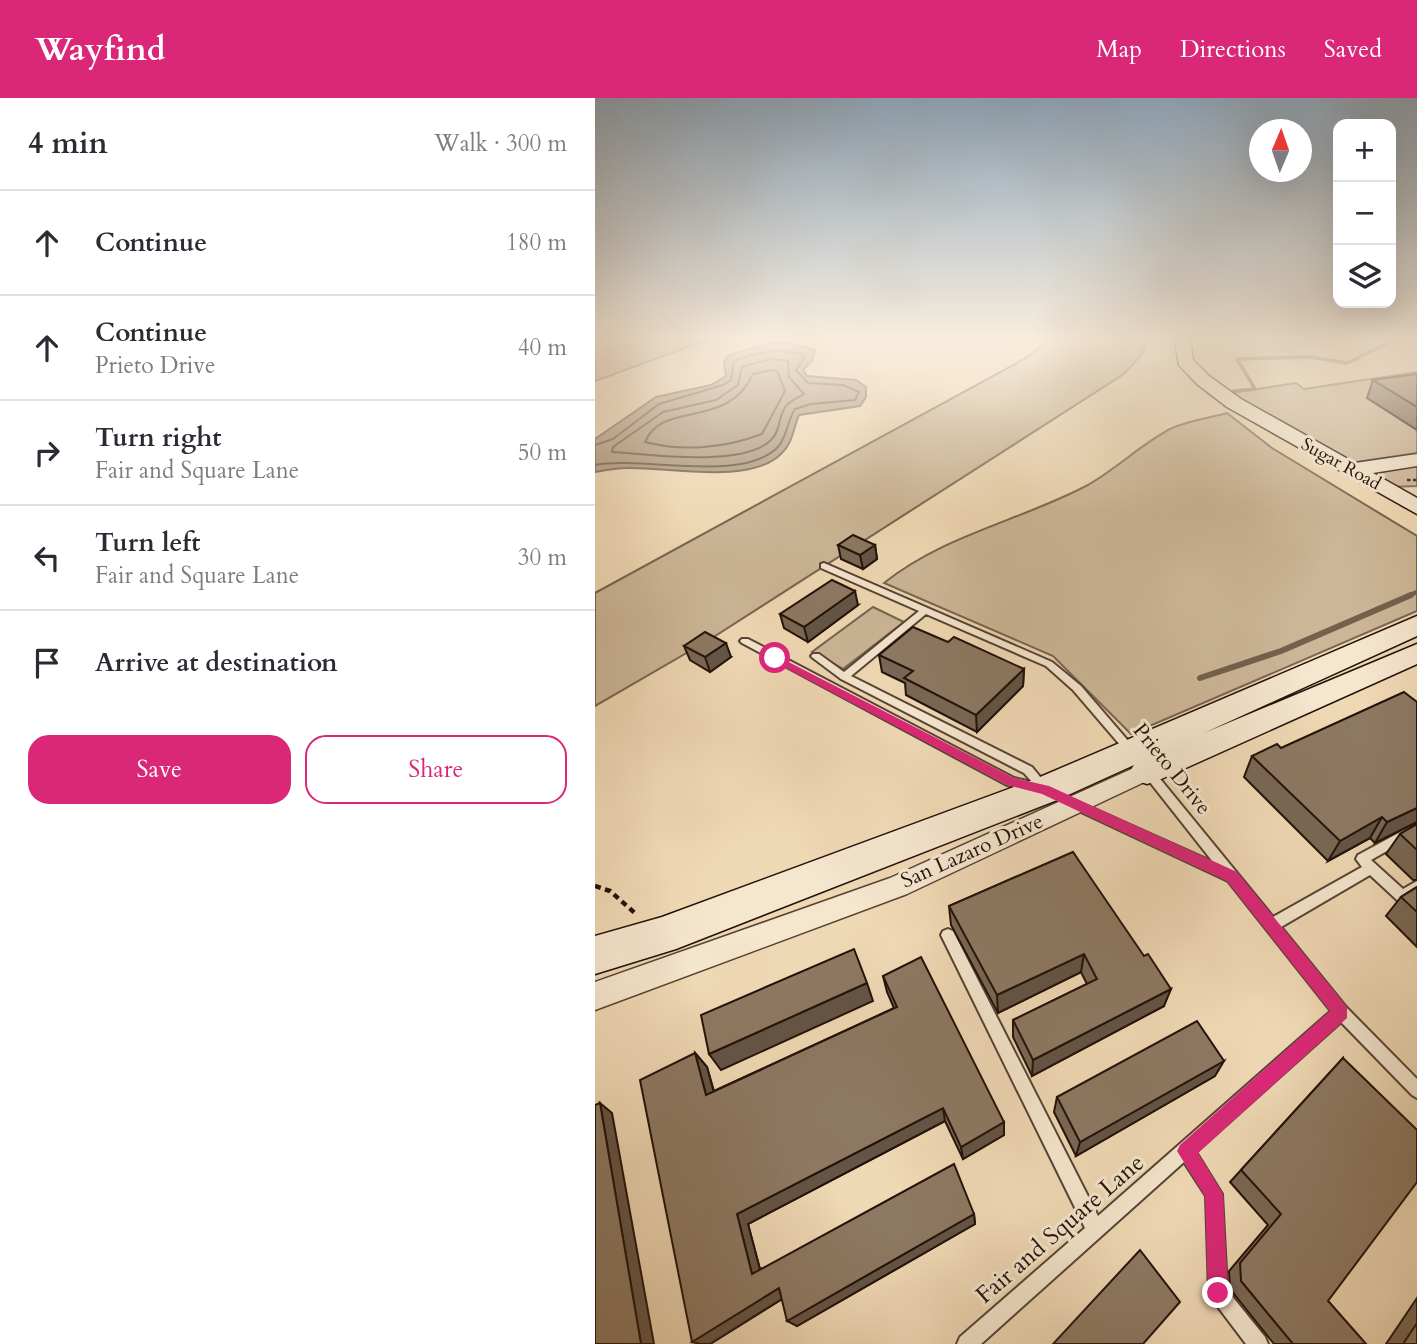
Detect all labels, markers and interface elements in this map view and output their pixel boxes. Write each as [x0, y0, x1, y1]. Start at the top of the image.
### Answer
text: Wayfind [35, 27, 166, 72]
text: Map [1096, 33, 1142, 66]
text: Directions [1180, 33, 1286, 66]
text: Saved [1324, 33, 1382, 66]
north arrow [1249, 119, 1312, 182]
map controls [1333, 119, 1396, 308]
button: + [1333, 119, 1396, 182]
text: 4 min [28, 123, 108, 164]
text: Walk · 300 m [434, 128, 567, 159]
button: − [1333, 182, 1396, 245]
icon: ahead [28, 224, 66, 262]
text: Continue [95, 225, 207, 260]
text: 180 m [506, 227, 567, 258]
button: layers [1333, 245, 1396, 308]
text: Continue [95, 315, 207, 350]
icon: ahead [28, 329, 66, 367]
text: 40 m [518, 332, 567, 363]
text: Prieto Drive [95, 350, 215, 381]
text: Turn right [95, 420, 222, 455]
street label: Sugar Road [1297, 432, 1386, 496]
icon: right [28, 434, 66, 472]
text: 50 m [518, 437, 567, 468]
text: Fair and Square Lane [95, 455, 299, 486]
text: Turn left [95, 525, 200, 560]
icon: left [28, 539, 66, 577]
text: 30 m [518, 542, 567, 573]
text: Fair and Square Lane [95, 560, 299, 591]
route start [759, 642, 790, 673]
icon: arrive [28, 644, 66, 682]
text: Arrive at destination [95, 645, 338, 680]
street label: Prieto Drive [1126, 717, 1218, 821]
button: Save [28, 735, 291, 804]
button: Share [305, 735, 567, 804]
street label: San Lazaro Drive [896, 807, 1048, 895]
street label: Fair and Square Lane [969, 1147, 1151, 1311]
route end [1202, 1277, 1233, 1308]

